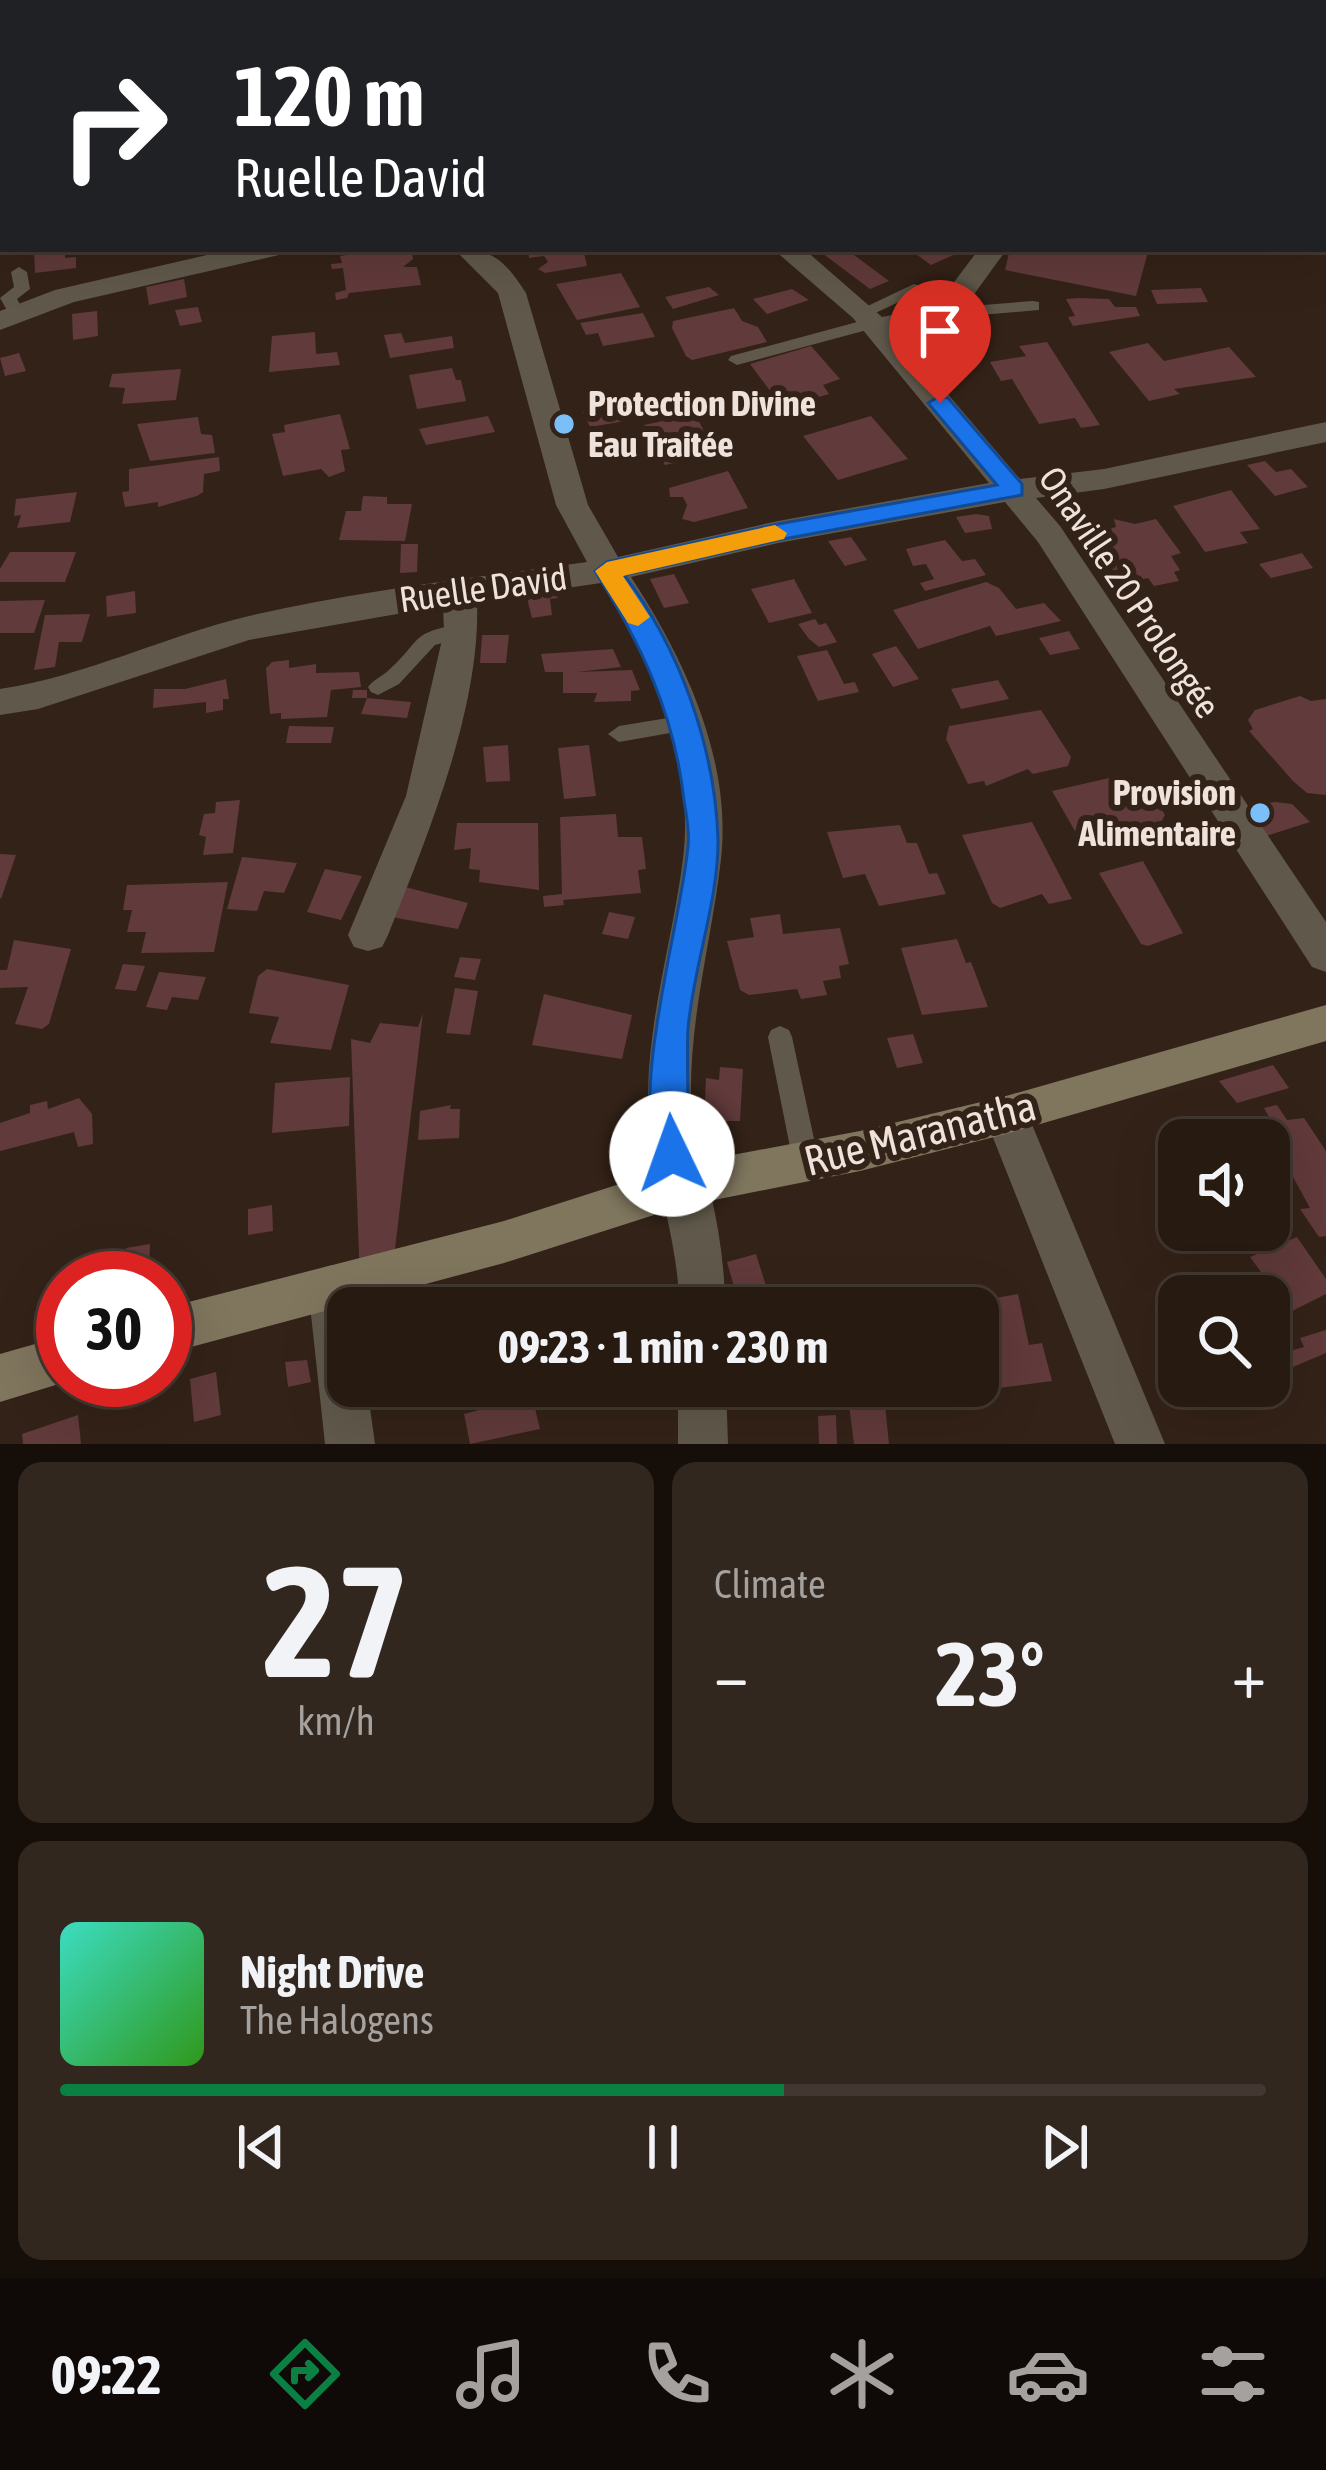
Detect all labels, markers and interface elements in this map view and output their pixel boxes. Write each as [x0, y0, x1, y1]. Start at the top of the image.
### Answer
icon: right [36, 48, 192, 204]
text: 120 m [234, 48, 424, 144]
text: Ruelle David [234, 147, 487, 208]
pin [889, 280, 991, 403]
icon: arrive [907, 298, 973, 364]
place label: Protection Divine Eau Traitée [588, 382, 816, 465]
marker: Protection Divine Eau Traitée [551, 411, 577, 437]
street label: Onaville 20 Prolongée [1031, 459, 1229, 725]
street label: Ruelle David [396, 555, 570, 621]
place label: Provision Alimentaire [1077, 771, 1236, 854]
marker: Provision Alimentaire [1247, 800, 1273, 826]
street label: Rue Maranatha [799, 1081, 1041, 1185]
position arrow [609, 1091, 735, 1217]
map controls [1158, 1119, 1290, 1407]
button: sound [1158, 1119, 1290, 1251]
speed limit sign: 30 [36, 1251, 192, 1407]
button: search [1158, 1275, 1290, 1407]
text: 09:23 · 1 min · 230 m [498, 1321, 828, 1373]
text: 27 [263, 1531, 409, 1710]
text: Climate [714, 1562, 826, 1606]
text: 23° [935, 1622, 1045, 1725]
text: − [714, 1636, 748, 1712]
text: + [1232, 1636, 1266, 1712]
text: km/h [297, 1699, 375, 1743]
text: Night Drive [240, 1946, 425, 1998]
text: The Halogens [240, 1998, 434, 2042]
icon: previous [228, 2114, 294, 2180]
icon: pause [630, 2114, 696, 2180]
icon: next [1032, 2114, 1098, 2180]
icon: directions [263, 2332, 347, 2416]
icon: music [449, 2332, 533, 2416]
icon: phone [635, 2332, 719, 2416]
icon: climate [820, 2332, 904, 2416]
icon: car [1006, 2332, 1090, 2416]
icon: filters [1191, 2332, 1275, 2416]
text: 09:22 [51, 2344, 162, 2405]

